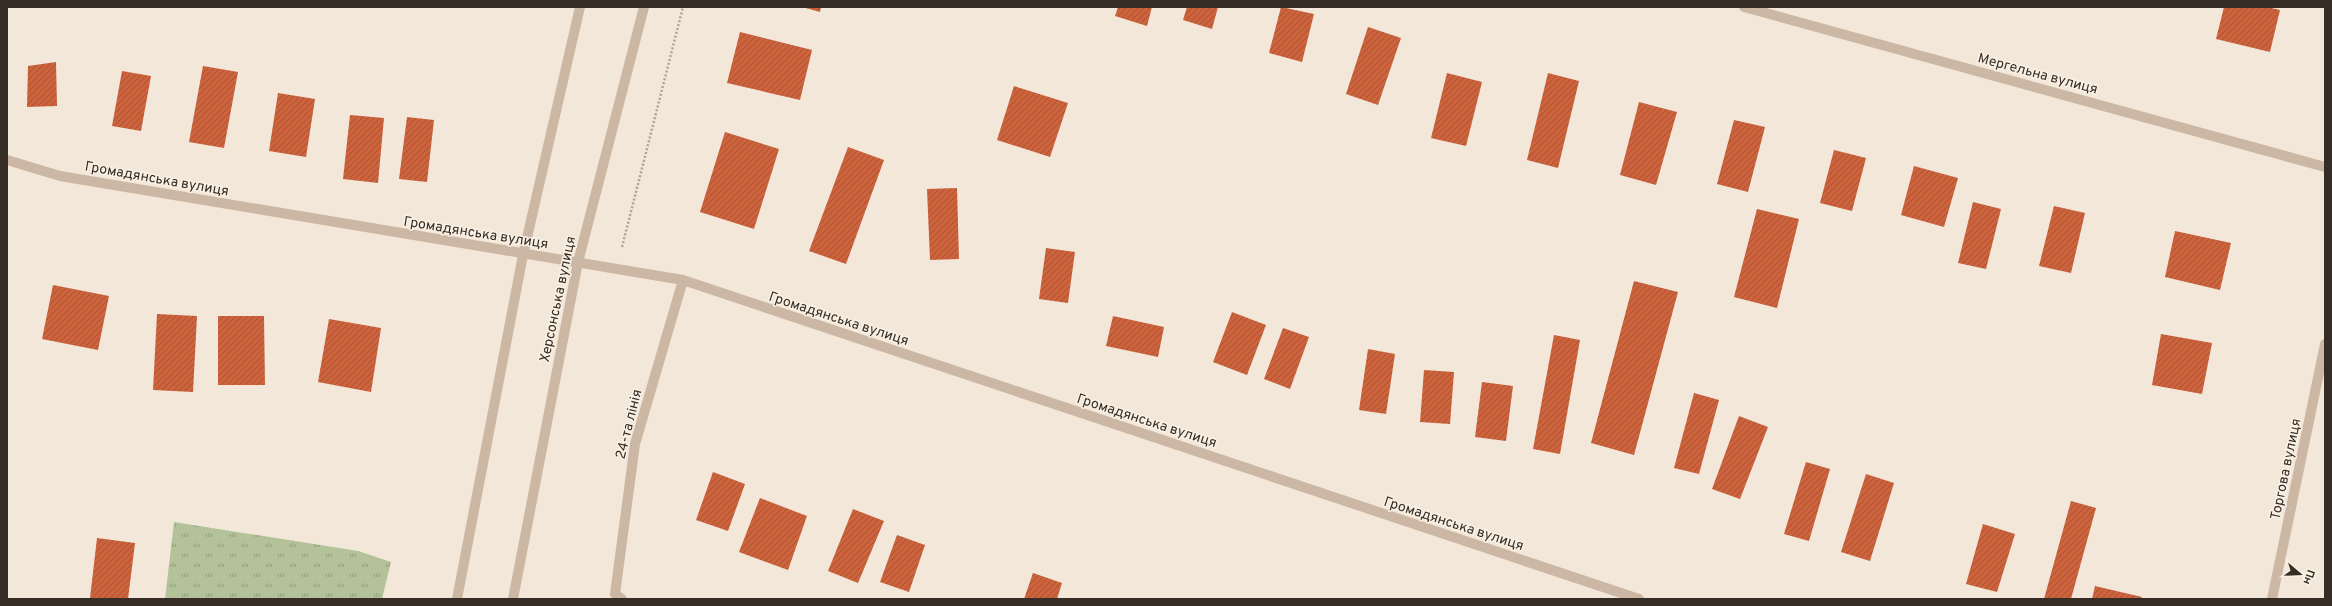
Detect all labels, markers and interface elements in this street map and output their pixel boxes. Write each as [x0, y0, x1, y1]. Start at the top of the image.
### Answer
street label: Мергельна вулиця [1976, 50, 2100, 99]
street label: Громадянська вулиця [83, 158, 230, 201]
street label: Громадянська вулиця [402, 214, 549, 253]
street label: Херсонська вулиця [537, 235, 580, 364]
street label: Громадянська вулиця [766, 289, 911, 350]
street label: 24-та лінія [613, 388, 646, 461]
street label: Громадянська вулиця [1074, 391, 1219, 452]
street label: Торгова вулиця [2267, 417, 2306, 522]
street label: Громадянська вулиця [1381, 494, 1526, 555]
north arrow [2280, 554, 2320, 594]
text: Пн [2299, 568, 2318, 586]

